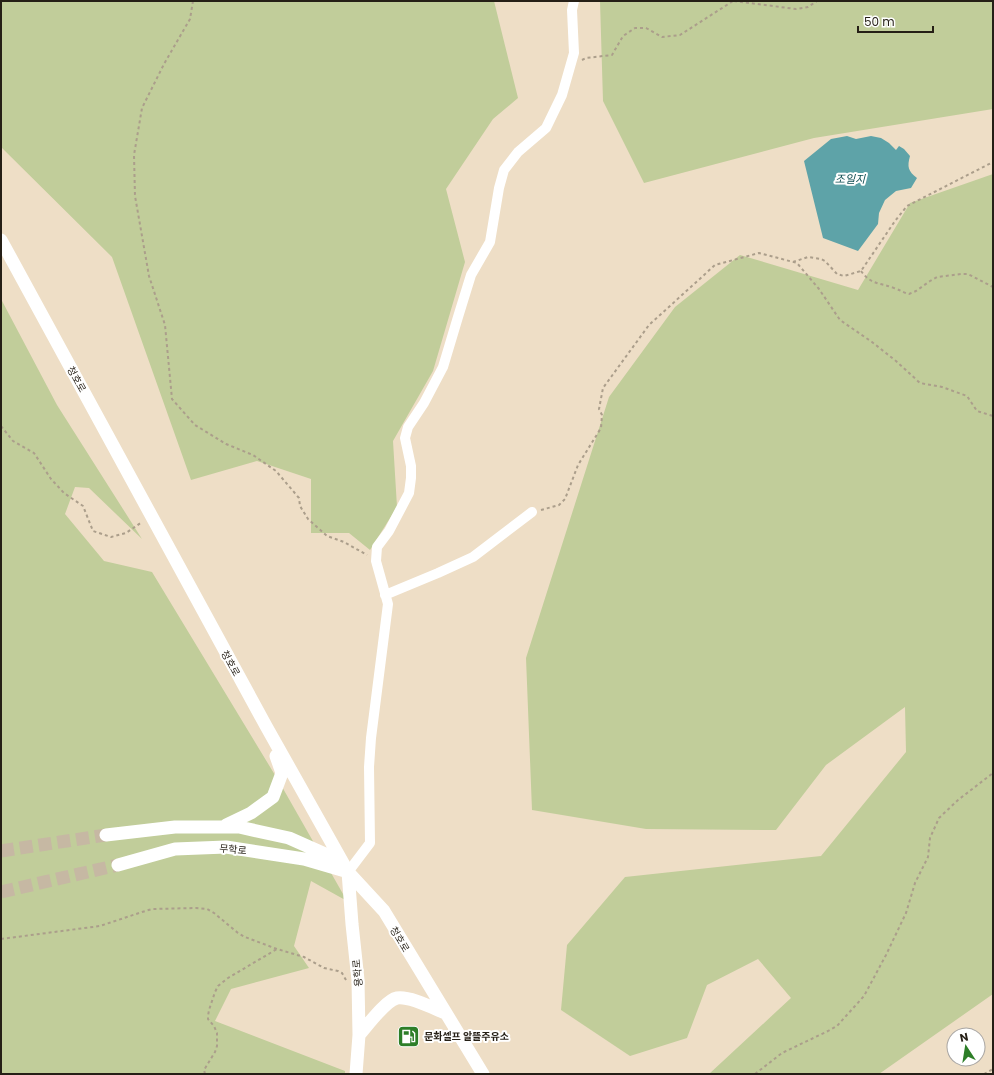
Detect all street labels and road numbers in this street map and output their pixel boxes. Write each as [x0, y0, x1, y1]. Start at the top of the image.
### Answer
street label: 청호로 [63, 364, 90, 395]
street label: 청호로 [217, 648, 244, 679]
street label: 무학로 [219, 841, 247, 858]
street label: 청호로 [386, 924, 413, 955]
street label: 용학로 [349, 959, 366, 987]

